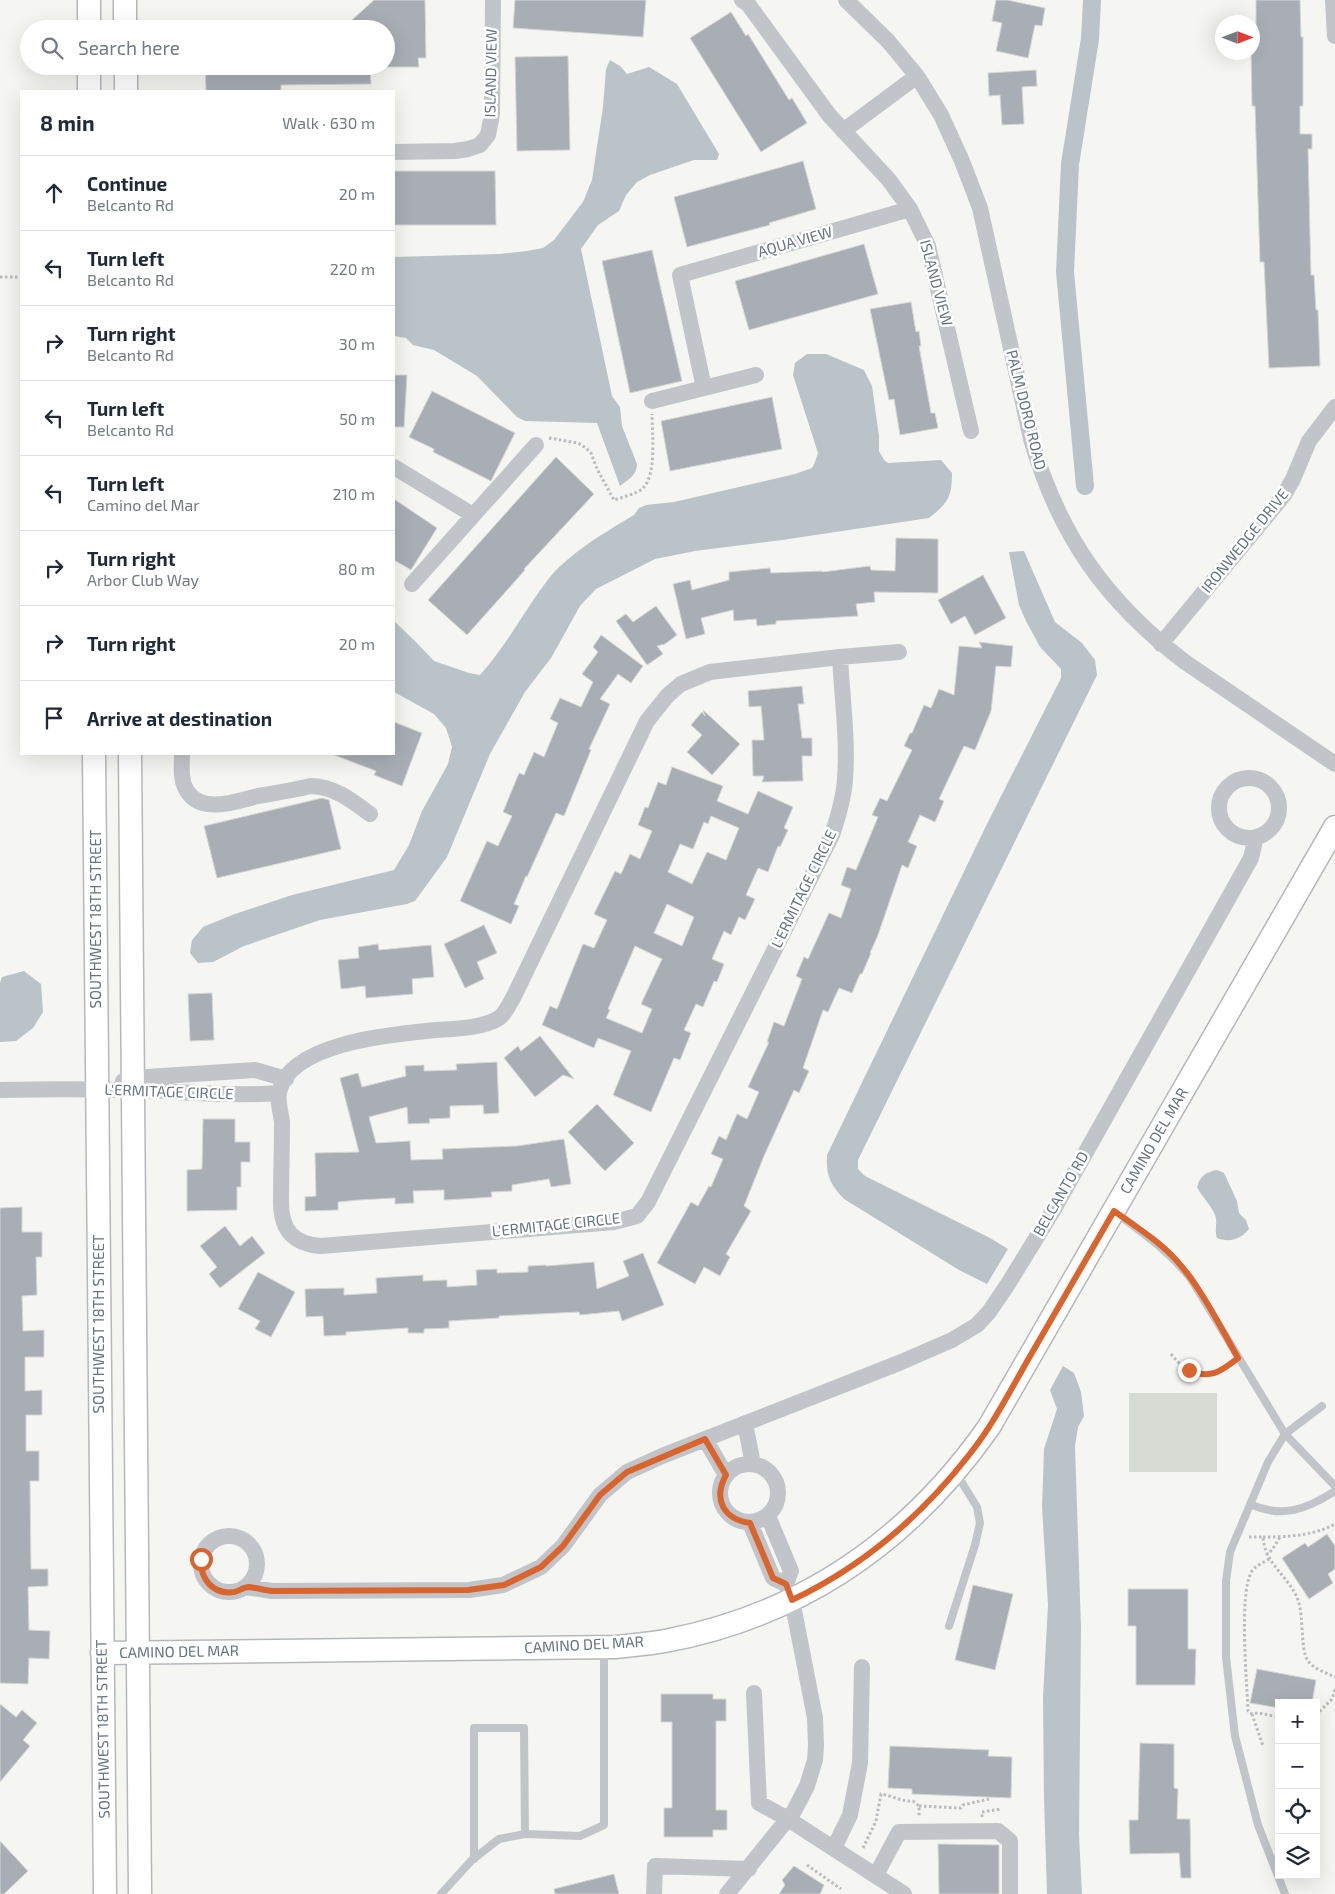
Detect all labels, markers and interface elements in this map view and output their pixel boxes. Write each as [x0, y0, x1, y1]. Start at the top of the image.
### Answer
north arrow [1215, 15, 1260, 60]
search box [20, 20, 395, 75]
street label: ISLAND VIEW [480, 29, 500, 117]
icon: search [38, 34, 66, 62]
text: Search here [78, 36, 180, 59]
text: 8 min [40, 110, 95, 135]
text: Walk · 630 m [282, 113, 375, 132]
text: Continue [87, 172, 167, 195]
icon: ahead [40, 179, 68, 207]
text: 20 m [339, 184, 375, 203]
text: Belcanto Rd [87, 195, 174, 214]
street label: AQUA VIEW [755, 222, 834, 261]
street label: ISLAND VIEW [917, 238, 957, 328]
text: Turn left [87, 247, 164, 270]
icon: left [40, 254, 68, 282]
text: 220 m [330, 259, 375, 278]
text: Belcanto Rd [87, 270, 174, 289]
text: Turn right [87, 322, 175, 345]
icon: right [40, 329, 68, 357]
text: 30 m [339, 334, 375, 353]
text: Belcanto Rd [87, 345, 174, 364]
street label: PALM DORO ROAD [1003, 348, 1051, 472]
text: Turn left [87, 397, 164, 420]
icon: left [40, 404, 68, 432]
text: 50 m [339, 409, 375, 428]
text: Belcanto Rd [87, 420, 174, 439]
text: Turn left [87, 472, 164, 495]
icon: left [40, 479, 68, 507]
text: 210 m [332, 484, 375, 503]
street label: IRONWEDGE DRIVE [1197, 485, 1292, 596]
text: Camino del Mar [87, 495, 200, 514]
text: Turn right [87, 547, 175, 570]
icon: right [40, 554, 68, 582]
text: 80 m [338, 559, 375, 578]
text: Arbor Club Way [87, 570, 199, 589]
icon: right [40, 629, 68, 657]
text: Turn right [87, 632, 175, 655]
text: 20 m [339, 634, 375, 653]
icon: arrive [40, 704, 68, 732]
text: Arrive at destination [87, 707, 272, 730]
street label: L'ERMITAGE CIRCLE [767, 827, 839, 950]
street label: SOUTHWEST 18TH STREET [86, 829, 104, 1008]
street label: L'ERMITAGE CIRCLE [104, 1080, 234, 1102]
street label: CAMINO DEL MAR [1115, 1084, 1191, 1197]
street label: BELCANTO RD [1029, 1148, 1092, 1239]
street label: L'ERMITAGE CIRCLE [491, 1208, 621, 1240]
street label: SOUTHWEST 18TH STREET [89, 1234, 107, 1413]
route end [1178, 1359, 1201, 1382]
route start [190, 1548, 213, 1571]
street label: CAMINO DEL MAR [524, 1632, 644, 1656]
street label: SOUTHWEST 18TH STREET [91, 1639, 113, 1819]
street label: CAMINO DEL MAR [119, 1641, 239, 1661]
map controls [1275, 1699, 1320, 1879]
button: + [1275, 1699, 1320, 1744]
button: − [1275, 1744, 1320, 1789]
button: locate [1275, 1789, 1320, 1834]
button: layers [1275, 1834, 1320, 1879]

